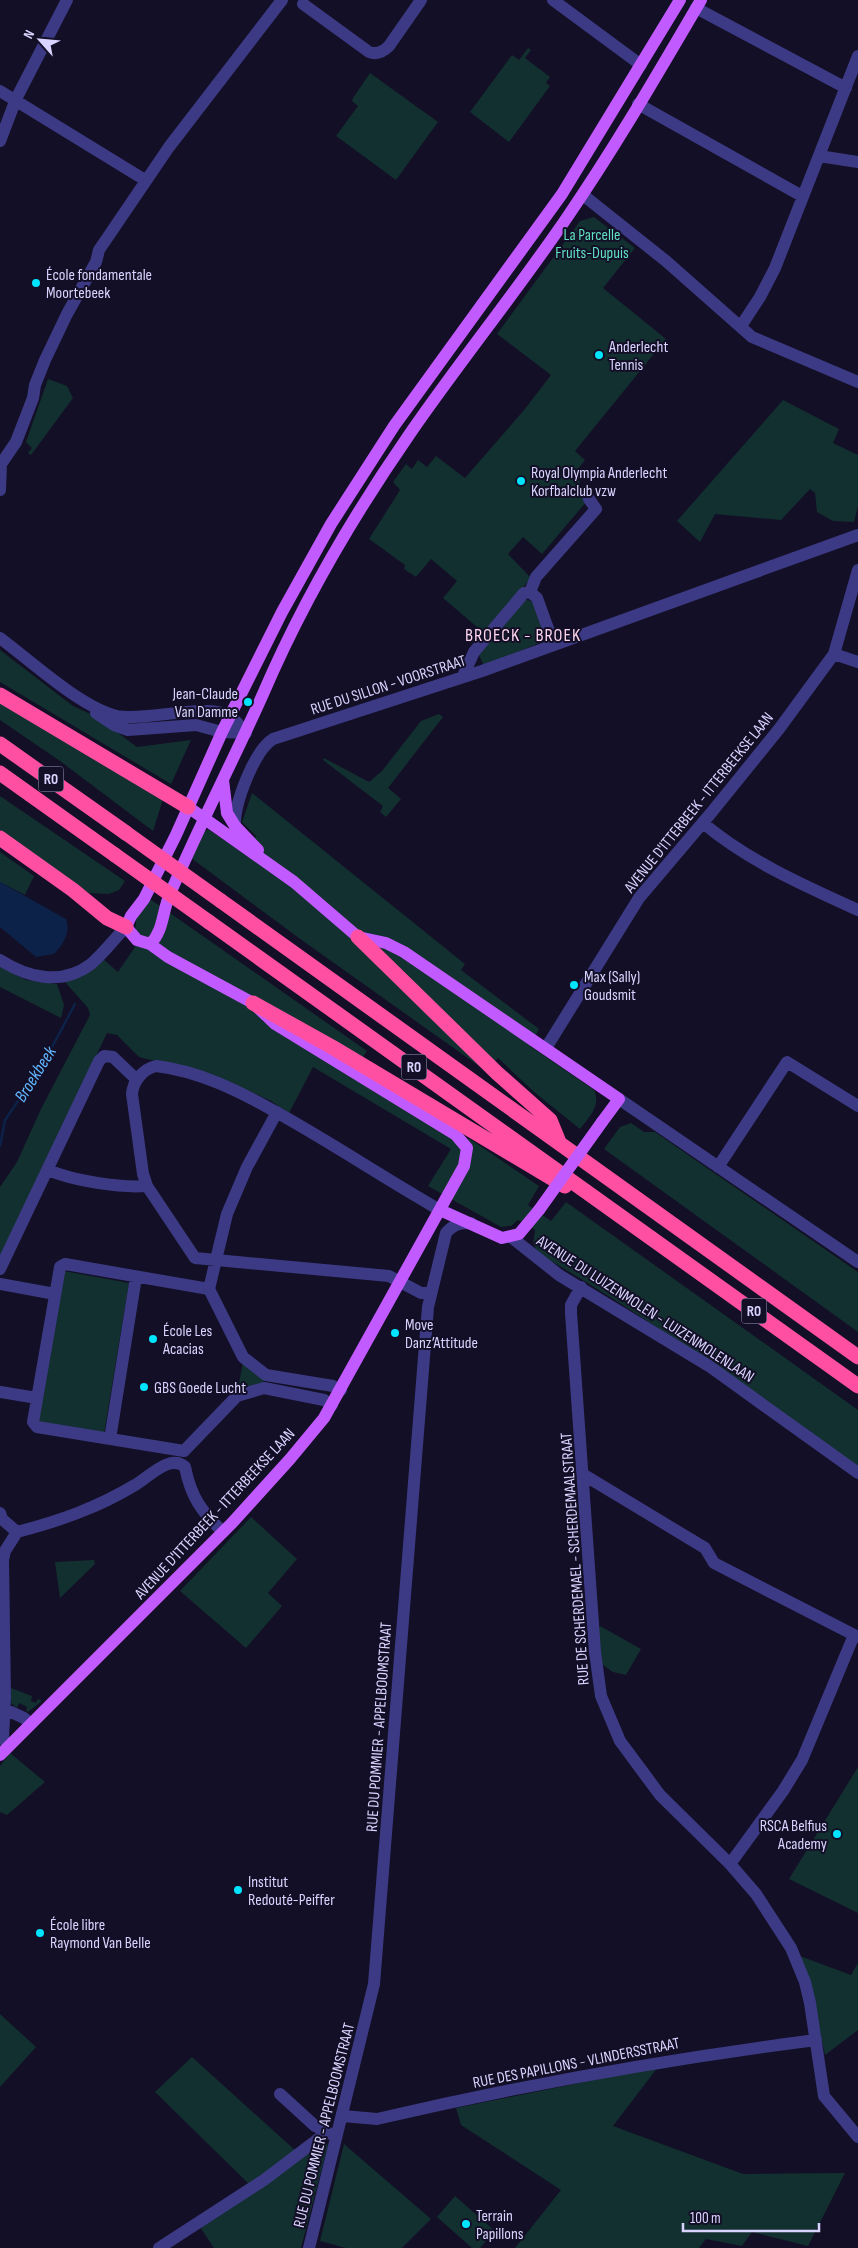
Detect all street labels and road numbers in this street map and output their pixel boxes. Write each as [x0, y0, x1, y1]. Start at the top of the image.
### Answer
street label: RUE DU SILLON - VOORSTRAAT [309, 651, 469, 719]
street label: AVENUE D'ITTERBEEK - ITTERBEEKSE LAAN [620, 709, 778, 898]
road number: R0 [38, 766, 64, 792]
road number: R0 [402, 1054, 426, 1080]
street label: AVENUE DU LUIZENMOLEN - LUIZENMOLENLAAN [532, 1231, 757, 1387]
road number: R0 [742, 1298, 766, 1324]
street label: AVENUE D'ITTERBEEK - ITTERBEEKSE LAAN [130, 1425, 299, 1604]
street label: RUE DE SCHERDEMAEL - SCHERDEMAALSTRAAT [557, 1431, 594, 1686]
street label: RUE DU POMMIER - APPELBOOMSTRAAT [363, 1621, 396, 1833]
street label: RUE DU POMMIER - APPELBOOMSTRAAT [290, 2021, 359, 2230]
street label: RUE DES PAPILLONS - VLINDERSSTRAAT [471, 2034, 682, 2093]

